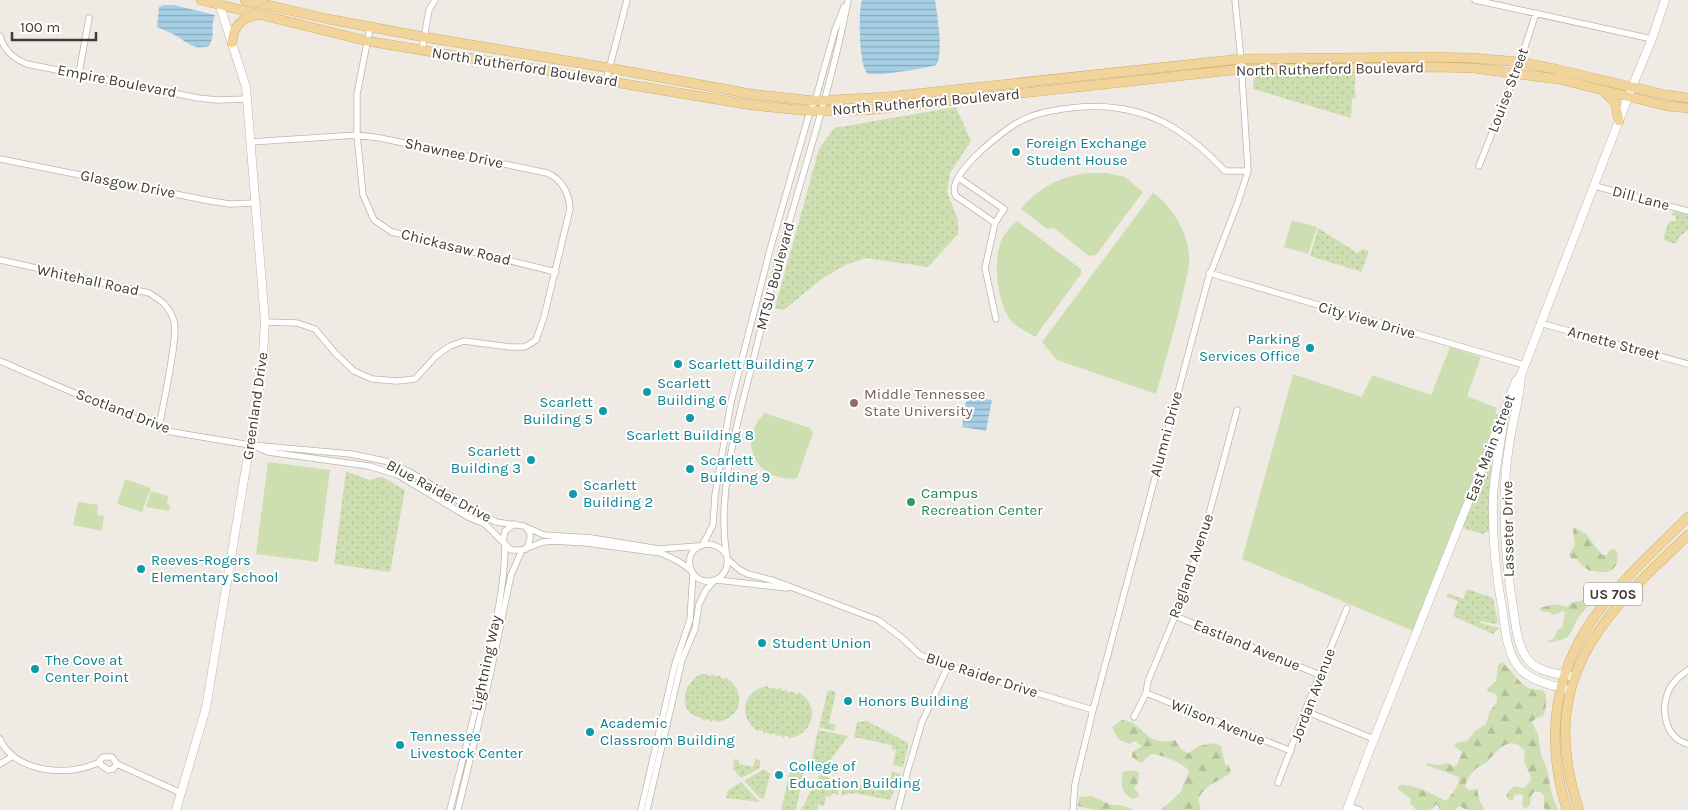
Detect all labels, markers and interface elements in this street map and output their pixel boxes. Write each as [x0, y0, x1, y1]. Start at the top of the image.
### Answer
scale bar [12, 10, 96, 42]
text: 100 m [20, 18, 60, 36]
street label: North Rutherford Boulevard [431, 43, 619, 91]
street label: Louise Street [1484, 45, 1532, 135]
street label: North Rutherford Boulevard [1236, 58, 1424, 80]
street label: Empire Boulevard [56, 61, 178, 101]
street label: North Rutherford Boulevard [832, 85, 1020, 119]
street label: Shawnee Drive [403, 134, 505, 172]
place label: Foreign Exchange Student House [1026, 134, 1147, 169]
marker: Foreign Exchange Student House [1010, 146, 1022, 158]
street label: Glasgow Drive [79, 166, 177, 202]
street label: Dill Lane [1610, 182, 1672, 214]
street label: MTSU Boulevard [752, 220, 798, 332]
street label: Chickasaw Road [399, 225, 513, 269]
street label: Whitehall Road [35, 260, 141, 300]
street label: City View Drive [1316, 298, 1418, 342]
street label: Arnette Street [1566, 322, 1662, 364]
place label: Parking Services Office [1199, 330, 1301, 365]
marker: Parking Services Office [1304, 342, 1316, 354]
street label: Greenland Drive [239, 351, 271, 461]
place label: Scarlett Building 7 [688, 355, 814, 373]
marker: Scarlett Building 7 [672, 358, 684, 370]
place label: Scarlett Building 6 [657, 374, 727, 409]
street label: Scotland Drive [73, 385, 173, 437]
place label: Middle Tennessee State University [864, 385, 985, 420]
marker: Scarlett Building 6 [641, 386, 653, 398]
street label: Alumni Drive [1146, 389, 1186, 479]
street label: East Main Street [1461, 392, 1519, 504]
place label: Scarlett Building 5 [523, 393, 593, 428]
marker: Middle Tennessee State University [848, 397, 860, 409]
marker: Scarlett Building 5 [597, 405, 609, 417]
marker: Scarlett Building 8 [684, 412, 696, 424]
place label: Scarlett Building 8 [626, 426, 754, 444]
place label: Scarlett Building 3 [451, 442, 521, 477]
place label: Scarlett Building 9 [700, 451, 770, 486]
marker: Scarlett Building 3 [525, 454, 537, 466]
street label: Blue Raider Drive [383, 456, 495, 526]
marker: Scarlett Building 9 [684, 463, 696, 475]
place label: Scarlett Building 2 [583, 476, 653, 511]
street label: Lasseter Drive [1498, 481, 1518, 577]
place label: Campus Recreation Center [921, 484, 1043, 519]
marker: Scarlett Building 2 [567, 488, 579, 500]
marker: Campus Recreation Center [905, 496, 917, 508]
street label: Ragland Avenue [1165, 511, 1217, 621]
place label: Reeves-Rogers Elementary School [151, 551, 278, 586]
marker: Reeves-Rogers Elementary School [135, 563, 147, 575]
road number: US 70S [1584, 582, 1642, 606]
street label: Lightning Way [467, 613, 505, 713]
street label: Eastland Avenue [1191, 615, 1303, 675]
place label: Student Union [772, 634, 871, 652]
marker: Student Union [756, 637, 768, 649]
street label: Jordan Avenue [1287, 646, 1339, 744]
street label: Blue Raider Drive [924, 648, 1040, 702]
place label: The Cove at Center Point [45, 651, 129, 686]
marker: The Cove at Center Point [29, 663, 41, 675]
place label: Honors Building [858, 692, 969, 710]
marker: Honors Building [842, 695, 854, 707]
street label: Wilson Avenue [1168, 695, 1268, 749]
place label: Academic Classroom Building [600, 714, 735, 749]
marker: Academic Classroom Building [584, 726, 596, 738]
place label: Tennessee Livestock Center [410, 727, 523, 762]
marker: Tennessee Livestock Center [394, 739, 406, 751]
place label: College of Education Building [789, 757, 921, 792]
marker: College of Education Building [773, 769, 785, 781]

